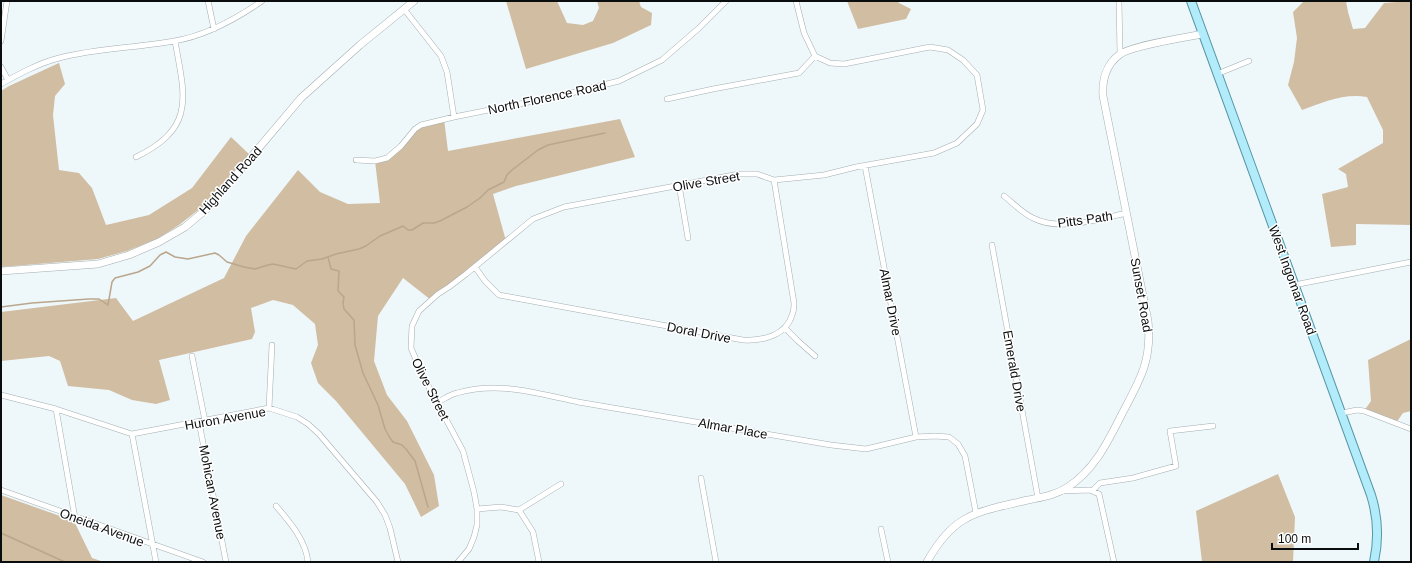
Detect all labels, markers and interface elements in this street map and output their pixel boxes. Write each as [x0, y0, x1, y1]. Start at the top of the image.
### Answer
street label: North Florence Road [487, 78, 608, 117]
street label: Highland Road [196, 143, 265, 217]
street label: Olive Street [671, 168, 741, 195]
street label: Pitts Path [1056, 208, 1114, 231]
street label: West Ingomar Road [1266, 223, 1319, 337]
street label: Sunset Road [1128, 257, 1155, 333]
street label: Almar Drive [877, 267, 904, 337]
street label: Doral Drive [666, 319, 732, 346]
street label: Emerald Drive [1000, 329, 1029, 413]
street label: Olive Street [408, 356, 453, 423]
street label: Huron Avenue [183, 404, 267, 433]
street label: Almar Place [697, 415, 769, 442]
street label: Mohican Avenue [196, 444, 229, 541]
street label: Oneida Avenue [58, 505, 146, 550]
scale bar [1272, 525, 1358, 551]
text: 100 m [1278, 532, 1311, 546]

